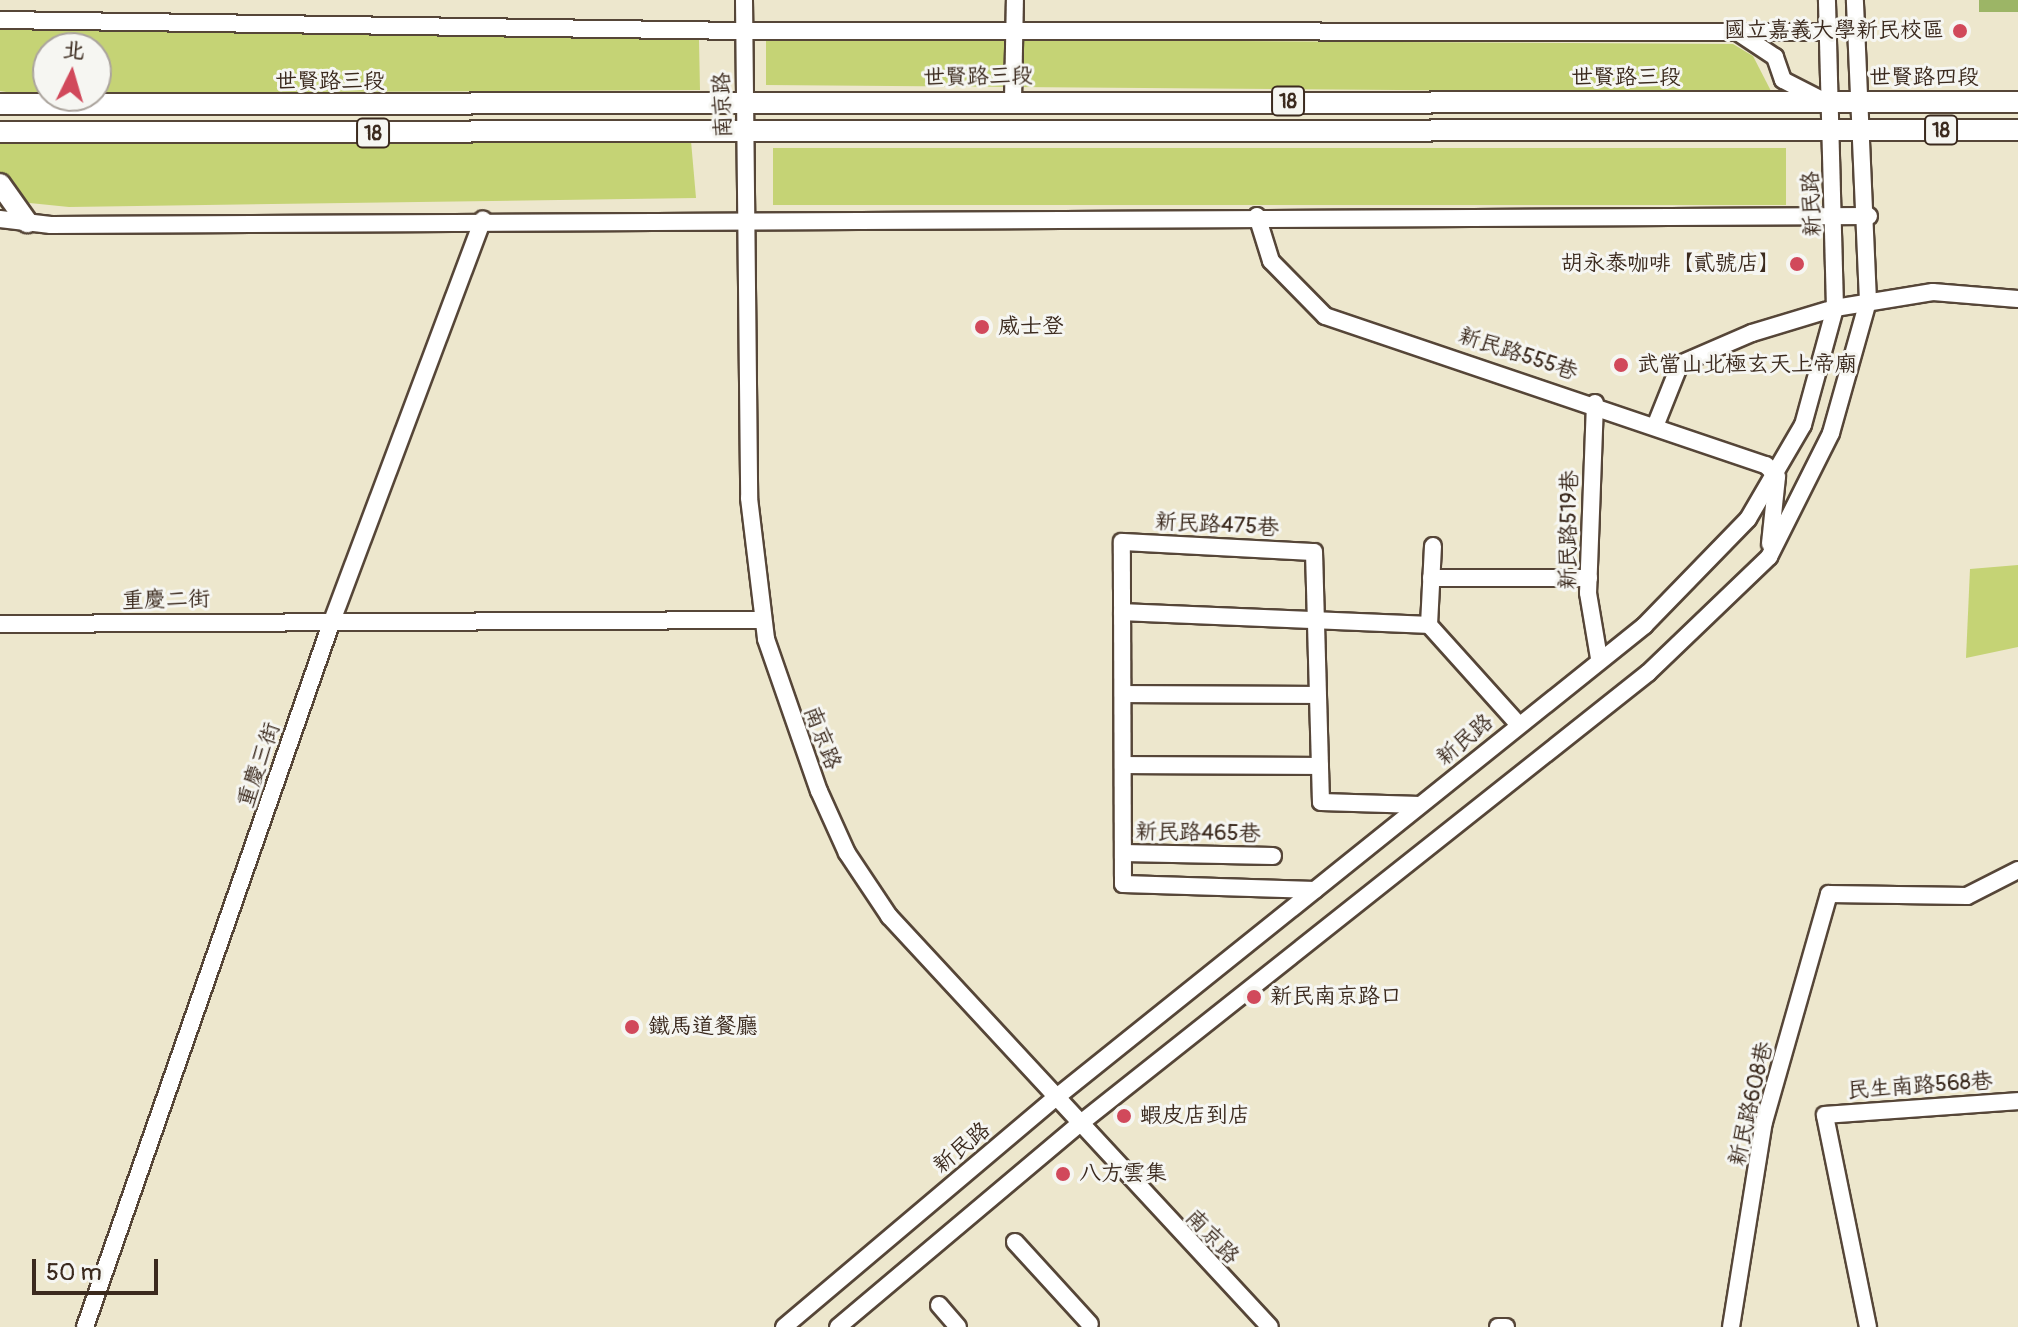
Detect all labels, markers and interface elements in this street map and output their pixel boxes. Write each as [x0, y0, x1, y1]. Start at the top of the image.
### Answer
place label: 國立嘉義大學新民校區 [1724, 18, 1944, 44]
marker: 國立嘉義大學新民校區 [1951, 22, 1969, 40]
north arrow [32, 32, 112, 112]
text: 北 [62, 35, 86, 65]
street label: 世賢路三段 [923, 63, 1033, 91]
street label: 世賢路三段 [1571, 65, 1681, 91]
street label: 世賢路四段 [1869, 65, 1979, 91]
street label: 世賢路三段 [275, 69, 385, 95]
street label: 南京路 [709, 72, 737, 138]
road number: 18 [1270, 85, 1306, 117]
road number: 18 [1923, 114, 1959, 146]
road number: 18 [355, 117, 391, 149]
street label: 新民路 [1798, 171, 1826, 237]
place label: 胡永泰咖啡【貳號店】 [1561, 251, 1781, 277]
marker: 胡永泰咖啡【貳號店】 [1788, 255, 1806, 273]
place label: 威士登 [998, 314, 1064, 340]
marker: 威士登 [973, 318, 991, 336]
street label: 新民路555巷 [1455, 322, 1581, 386]
place label: 武當山北極玄天上帝廟 [1637, 352, 1857, 378]
marker: 武當山北極玄天上帝廟 [1612, 356, 1630, 374]
street label: 新民路519巷 [1555, 470, 1583, 590]
street label: 新民路475巷 [1154, 509, 1280, 541]
street label: 重慶二街 [122, 586, 210, 614]
street label: 南京路 [798, 702, 846, 774]
street label: 新民路 [1431, 709, 1499, 771]
street label: 重慶三街 [232, 719, 286, 811]
street label: 新民路465巷 [1135, 819, 1261, 847]
place label: 新民南京路口 [1270, 984, 1402, 1010]
marker: 新民南京路口 [1245, 988, 1263, 1006]
place label: 鐵馬道餐廳 [648, 1014, 758, 1040]
marker: 鐵馬道餐廳 [623, 1018, 641, 1036]
street label: 新民路608巷 [1724, 1039, 1778, 1169]
street label: 民生南路568巷 [1846, 1068, 1994, 1104]
place label: 蝦皮店到店 [1140, 1103, 1250, 1129]
marker: 蝦皮店到店 [1115, 1107, 1133, 1125]
street label: 新民路 [928, 1117, 996, 1179]
place label: 八方雲集 [1079, 1161, 1167, 1187]
marker: 八方雲集 [1054, 1165, 1072, 1183]
street label: 南京路 [1180, 1204, 1244, 1270]
scale bar [36, 1243, 162, 1293]
text: 50 m [46, 1258, 102, 1287]

